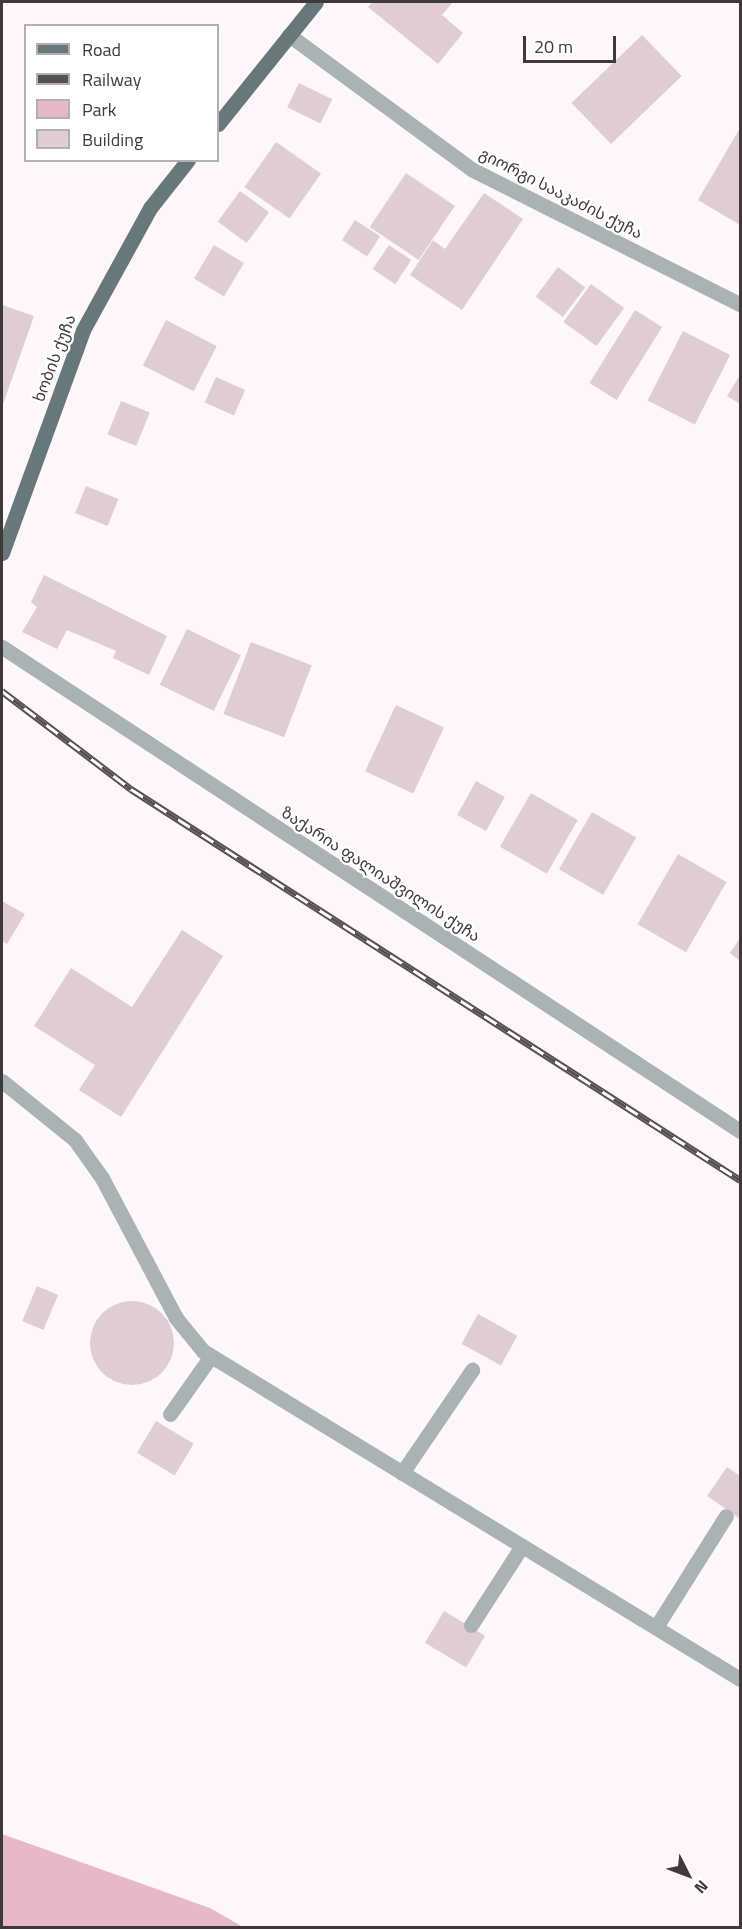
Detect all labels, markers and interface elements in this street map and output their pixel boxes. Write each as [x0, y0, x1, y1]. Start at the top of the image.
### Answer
legend [24, 24, 219, 162]
scale bar [526, 24, 619, 62]
text: 20 m [534, 33, 573, 60]
text: Road [82, 36, 121, 63]
text: Railway [82, 66, 141, 93]
text: Park [82, 96, 116, 123]
text: Building [82, 126, 143, 153]
street label: გიორგი სააკაძის ქუჩა [476, 144, 646, 242]
street label: ხობის ქუჩა [29, 312, 79, 404]
street label: ზაქარია ფალიაშვილის ქუჩა [278, 802, 484, 946]
north arrow [658, 1845, 718, 1905]
text: N [689, 1875, 714, 1899]

